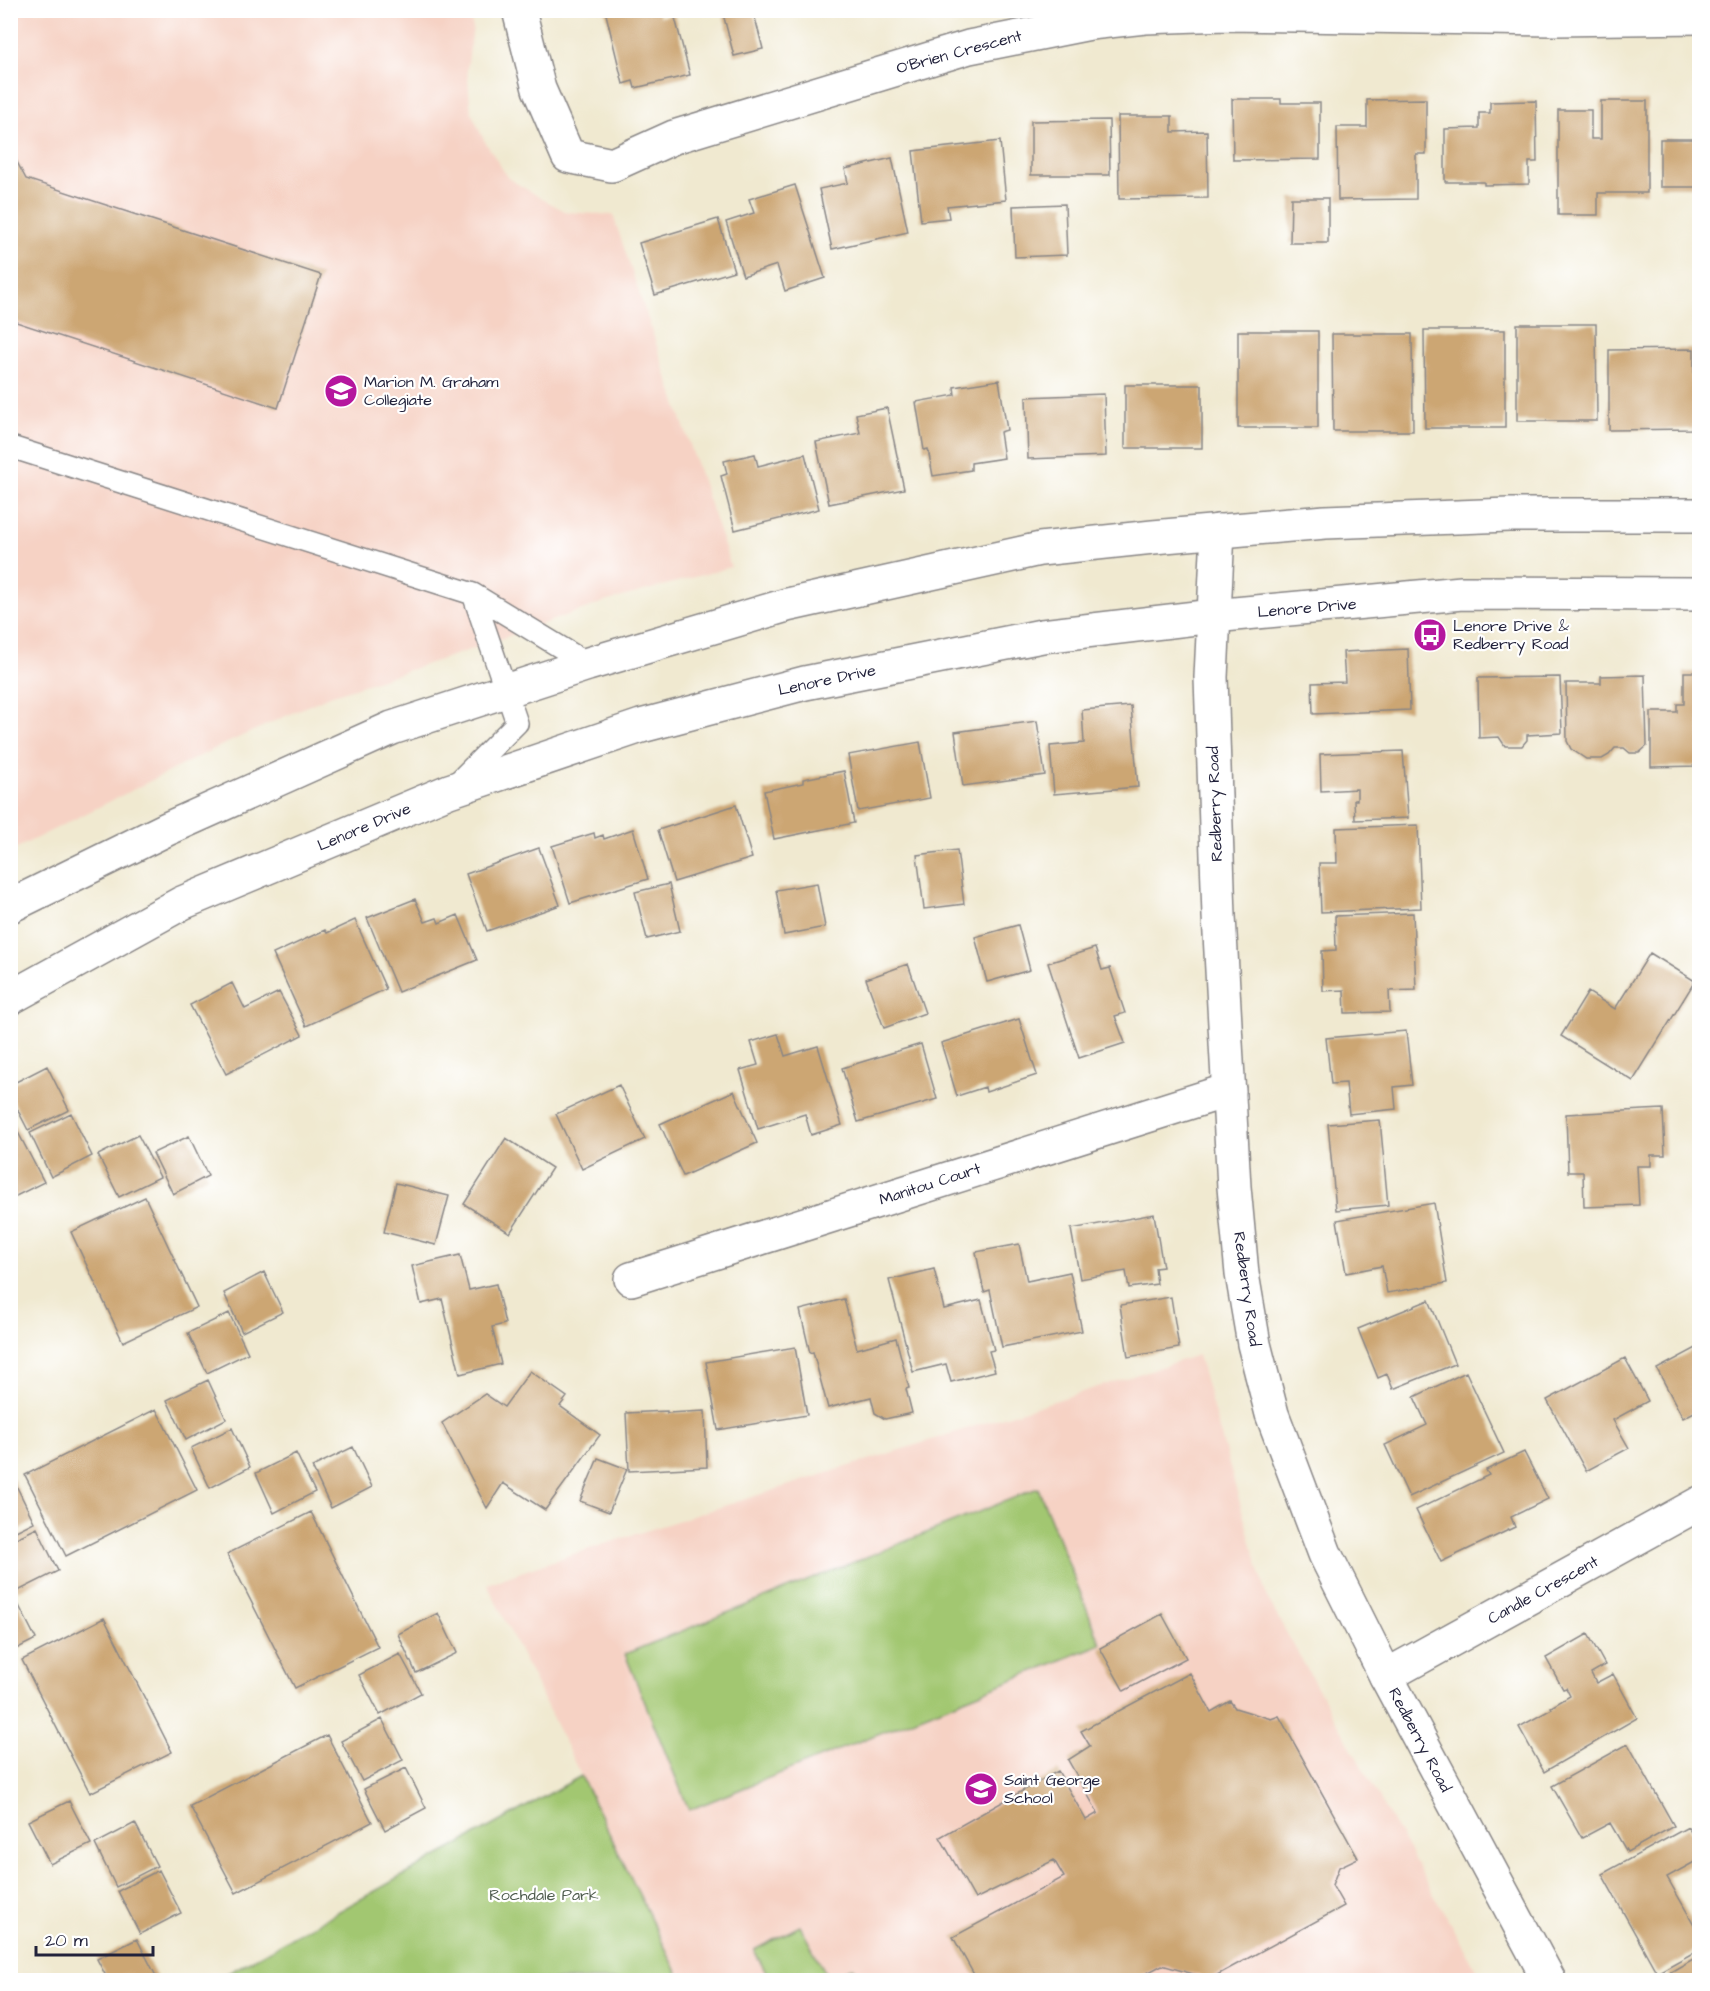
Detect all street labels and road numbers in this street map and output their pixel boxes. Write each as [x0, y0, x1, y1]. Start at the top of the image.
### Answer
street label: O'Brien Crescent [894, 25, 1025, 79]
street label: Lenore Drive [1257, 593, 1358, 623]
street label: Lenore Drive [776, 659, 878, 701]
street label: Redberry Road [1202, 746, 1229, 862]
street label: Lenore Drive [314, 797, 414, 857]
street label: Manitou Court [876, 1157, 984, 1211]
street label: Redberry Road [1227, 1230, 1266, 1348]
street label: Candle Crescent [1484, 1550, 1603, 1630]
street label: Redberry Road [1382, 1684, 1457, 1797]

